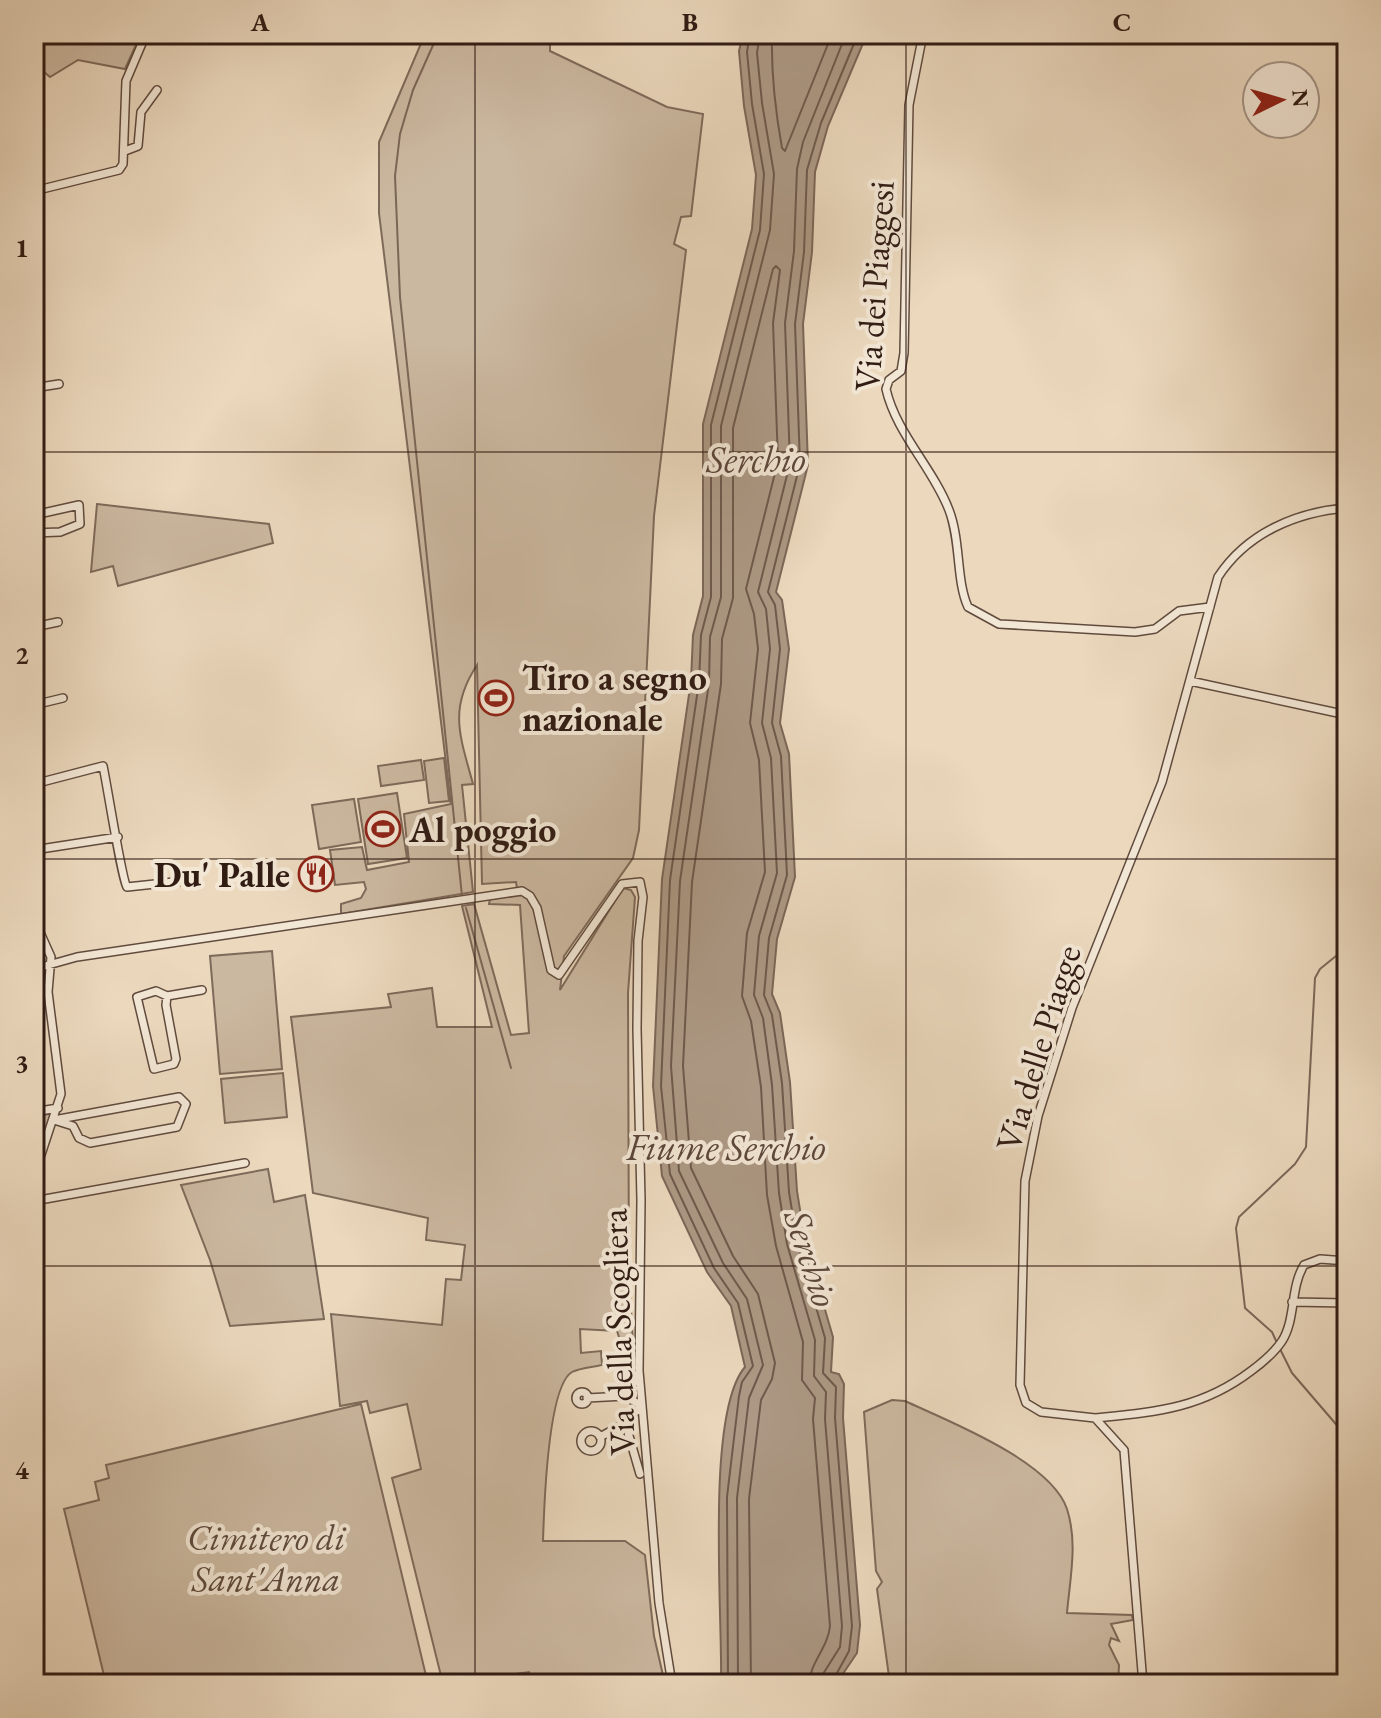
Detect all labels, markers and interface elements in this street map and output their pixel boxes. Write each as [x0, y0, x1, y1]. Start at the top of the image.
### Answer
text: A [250, 5, 270, 39]
text: B [682, 5, 698, 39]
text: C [1113, 5, 1131, 39]
north arrow [1241, 60, 1321, 140]
text: N [1285, 88, 1316, 109]
street label: Via dei Piaggesi [843, 179, 905, 393]
text: 1 [15, 231, 29, 265]
water label: Serchio [705, 434, 806, 483]
text: 2 [15, 638, 29, 672]
place label: Tiro a segno nazionale [522, 654, 707, 742]
sports icon: Tiro a segno nazionale [477, 679, 515, 717]
place label: Al poggio [408, 806, 556, 853]
sports icon: Al poggio [364, 810, 402, 848]
place label: Du' Palle [154, 851, 290, 898]
restaurant icon: Du' Palle [297, 855, 335, 893]
street label: Via delle Piagge [984, 939, 1092, 1157]
text: 3 [15, 1046, 29, 1080]
water label: Fiume Serchio [625, 1122, 826, 1171]
water label: Serchio [773, 1202, 851, 1313]
street label: Via della Scogliera [590, 1207, 646, 1456]
text: 4 [15, 1453, 29, 1487]
park label: Cimitero di Sant'Anna [187, 1514, 347, 1602]

